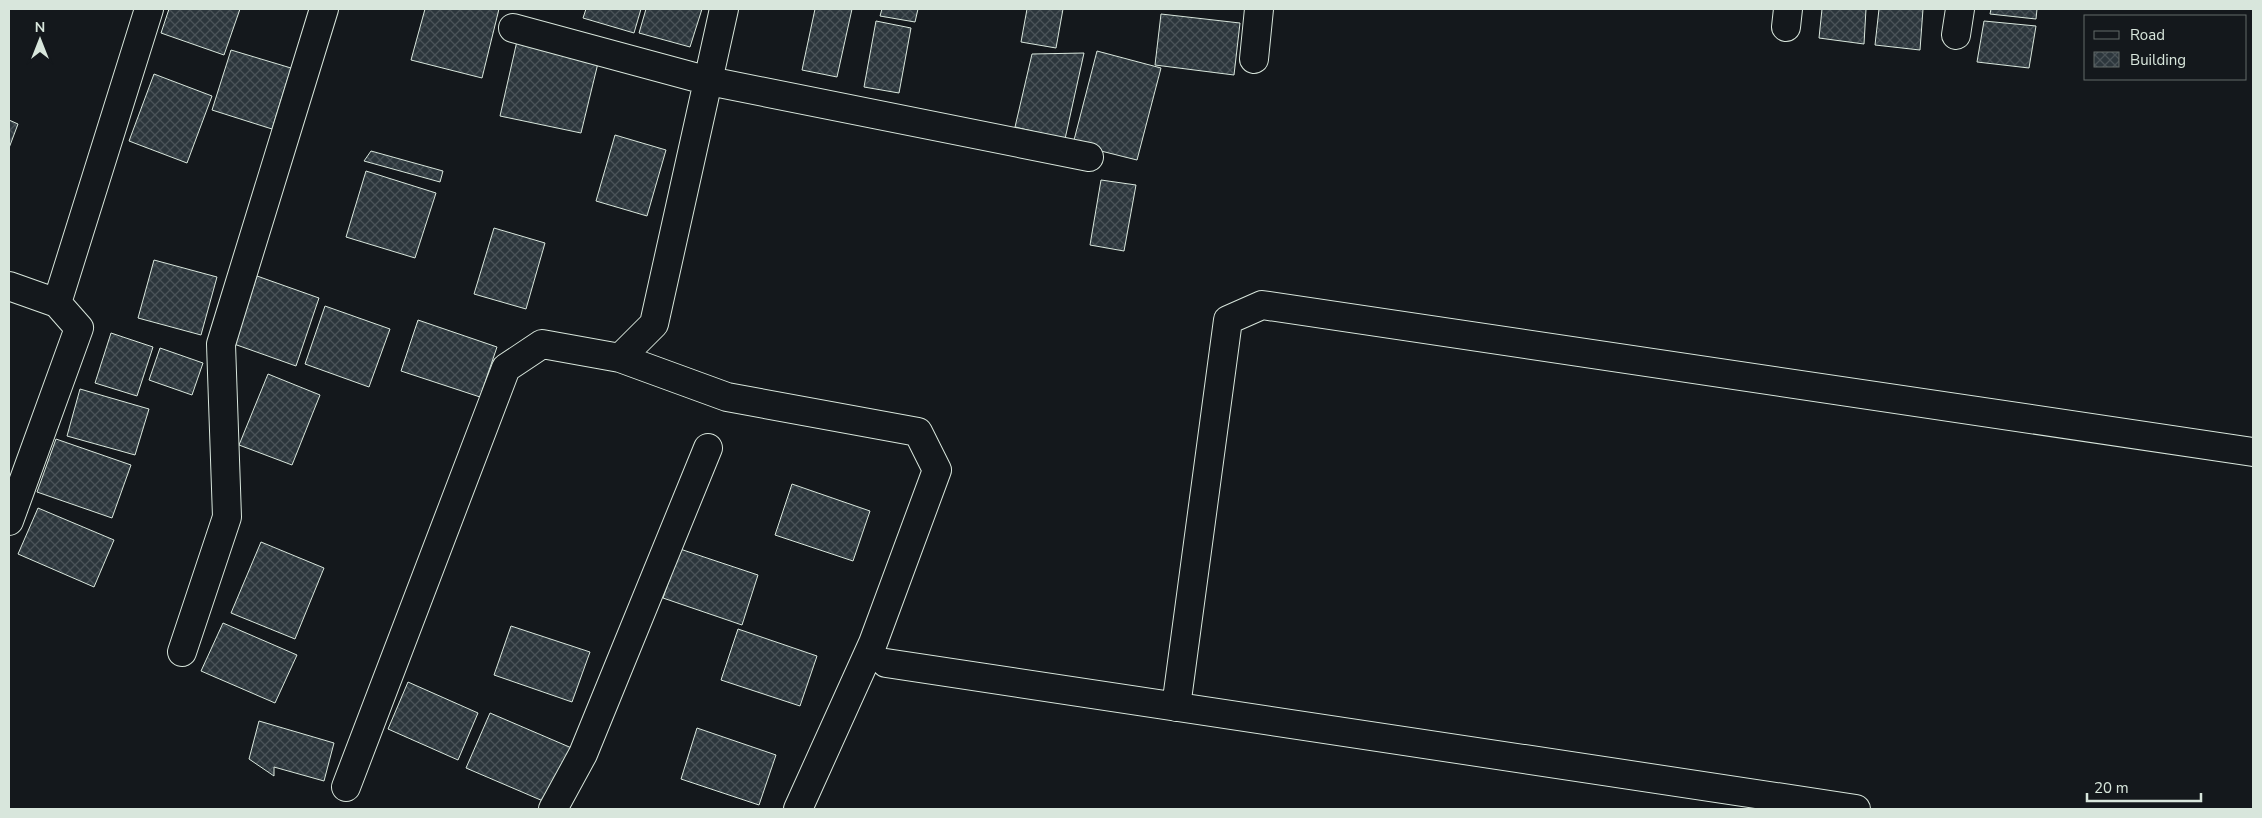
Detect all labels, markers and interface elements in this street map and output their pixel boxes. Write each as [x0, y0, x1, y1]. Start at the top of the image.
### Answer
north arrow [15, 15, 65, 65]
legend [2084, 15, 2247, 80]
text: N [35, 18, 45, 37]
text: Road [2130, 25, 2165, 45]
text: Building [2130, 50, 2186, 70]
scale bar [2087, 770, 2201, 802]
text: 20 m [2094, 778, 2129, 798]

